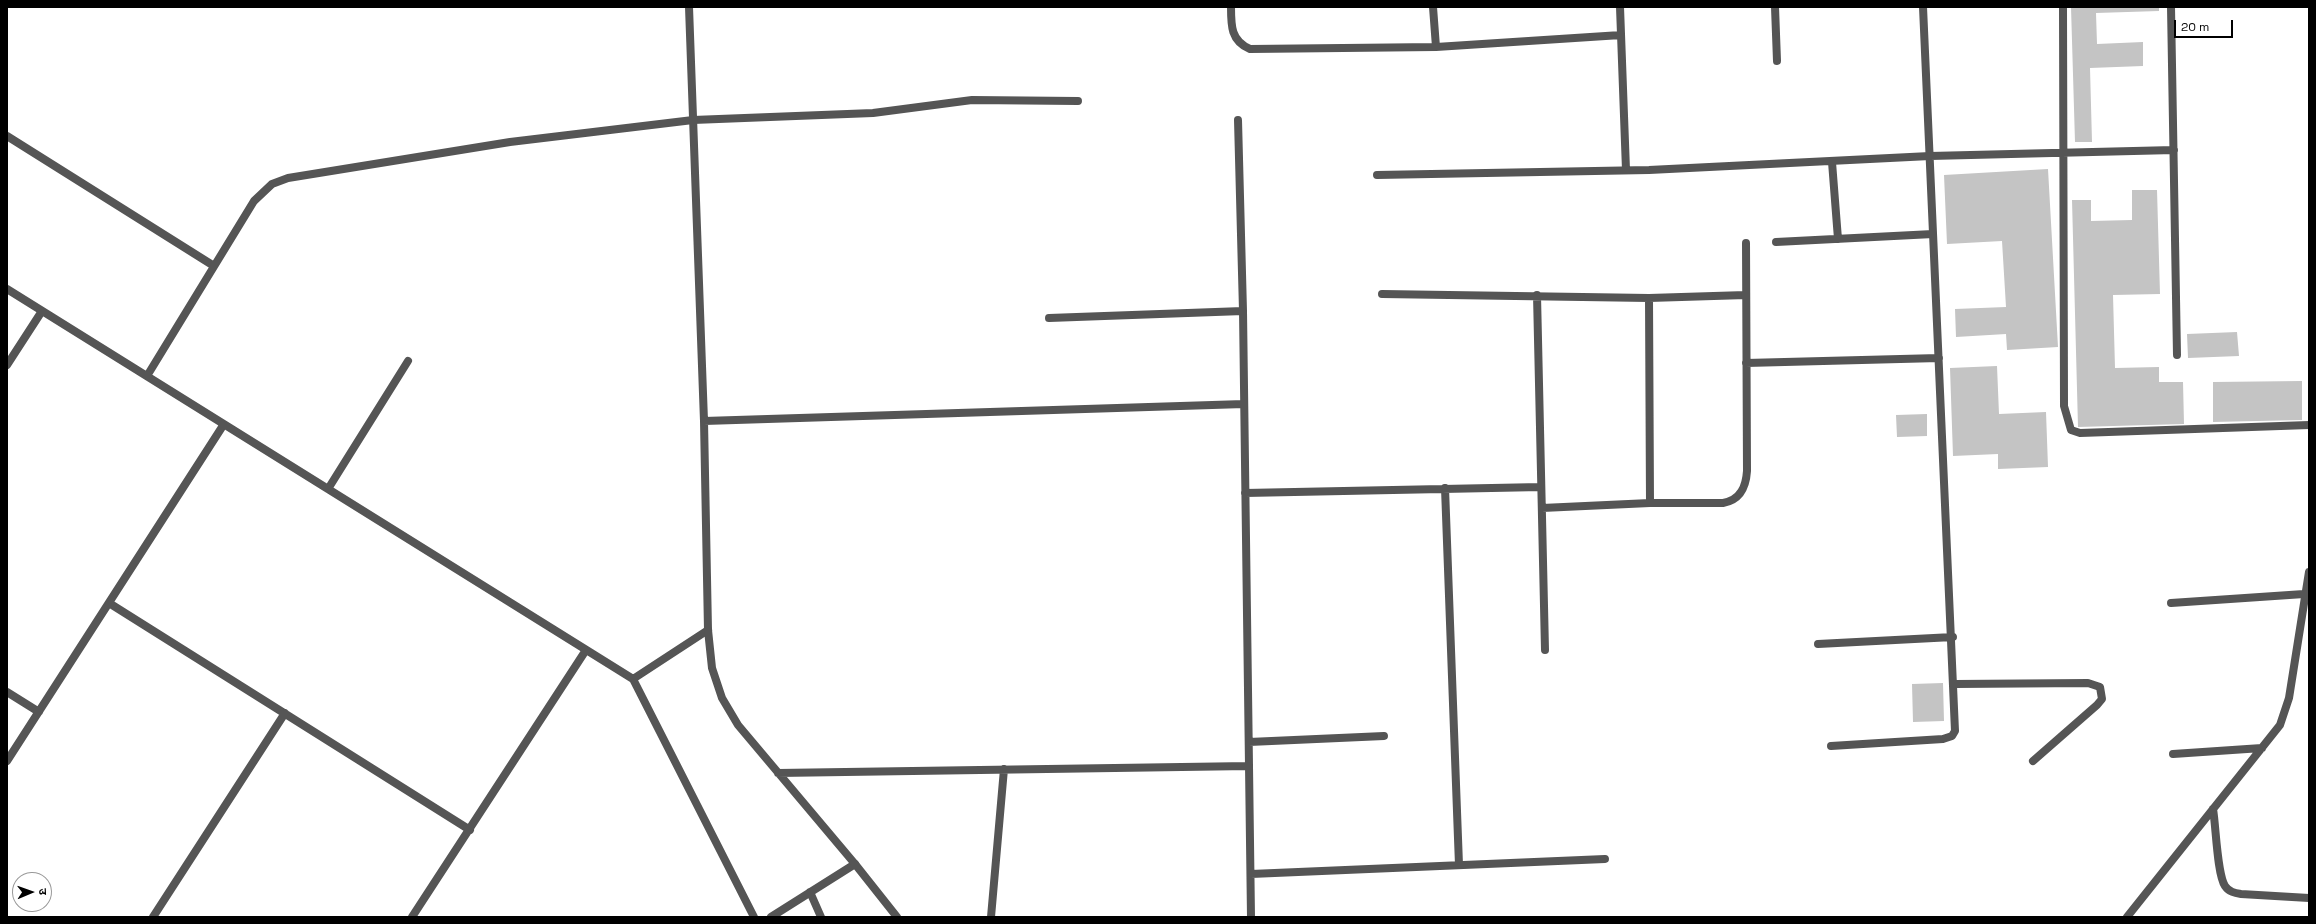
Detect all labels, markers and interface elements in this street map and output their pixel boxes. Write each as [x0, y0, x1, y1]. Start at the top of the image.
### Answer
scale bar [2176, 12, 2235, 38]
text: 20 m [2181, 19, 2209, 35]
north arrow [12, 872, 52, 912]
text: उ [36, 888, 50, 895]

